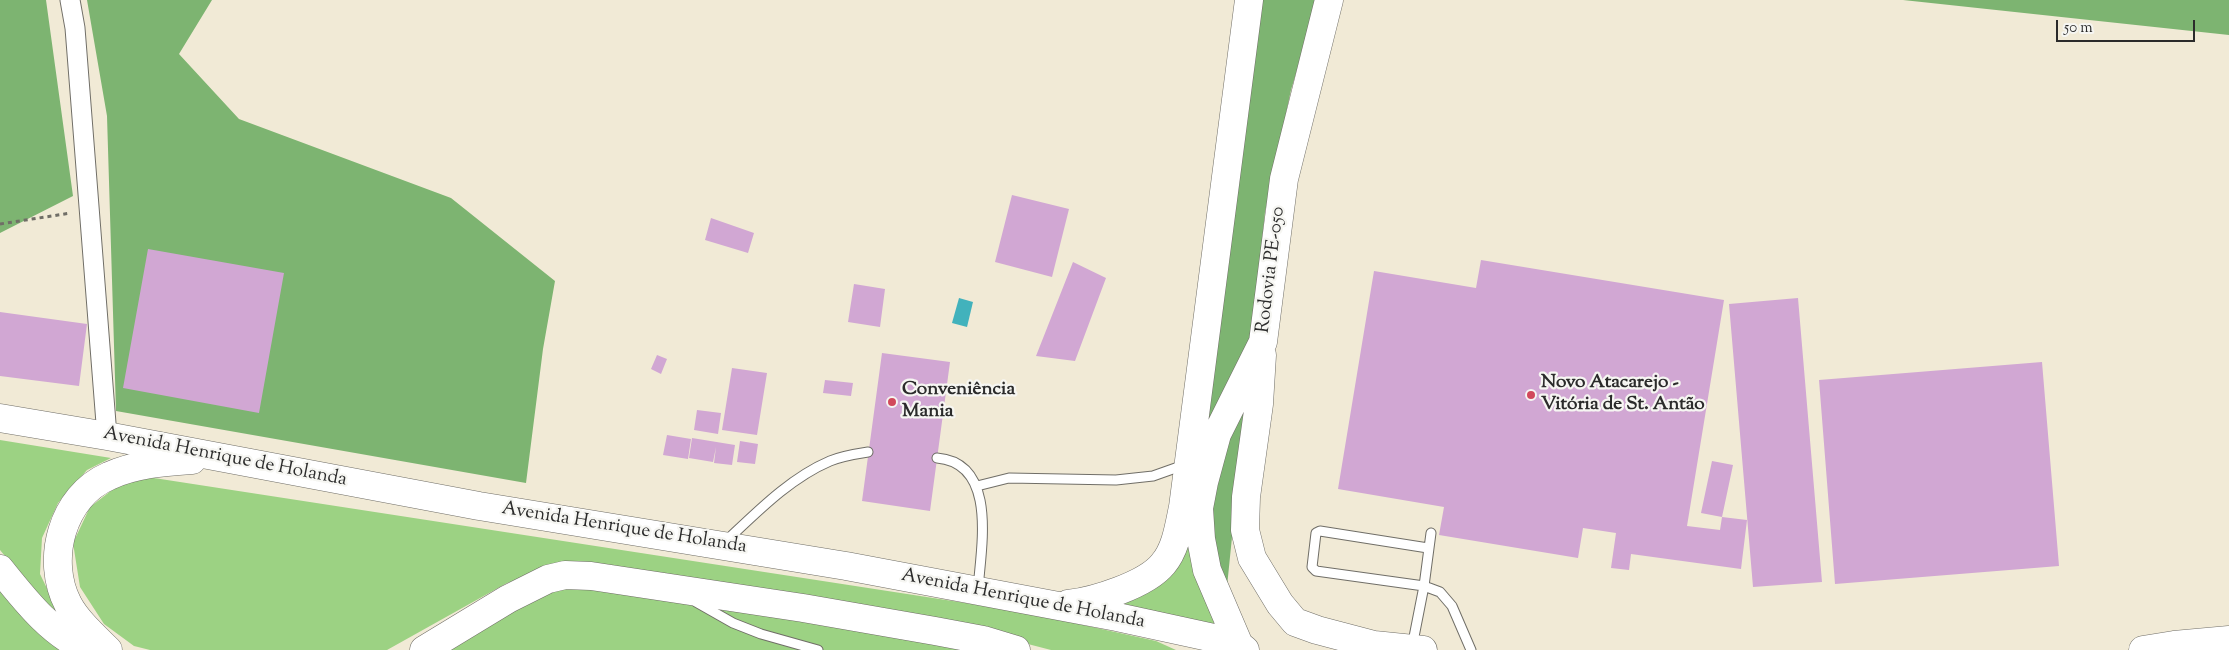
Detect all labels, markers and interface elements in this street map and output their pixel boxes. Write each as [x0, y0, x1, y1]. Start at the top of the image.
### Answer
scale bar [2059, 10, 2198, 42]
text: 50 m [2064, 18, 2093, 39]
street label: Rodovia PE-050 [1253, 205, 1291, 335]
place label: Novo Atacarejo - Vitória de St. Antão [1541, 373, 1705, 417]
place label: Conveniência Mania [902, 380, 1015, 424]
marker: Novo Atacarejo - Vitória de St. Antão [1525, 389, 1537, 401]
marker: Conveniência Mania [886, 396, 898, 408]
street label: Avenida Henrique de Holanda [101, 423, 349, 493]
street label: Avenida Henrique de Holanda [500, 498, 748, 560]
street label: Avenida Henrique de Holanda [899, 565, 1147, 635]

